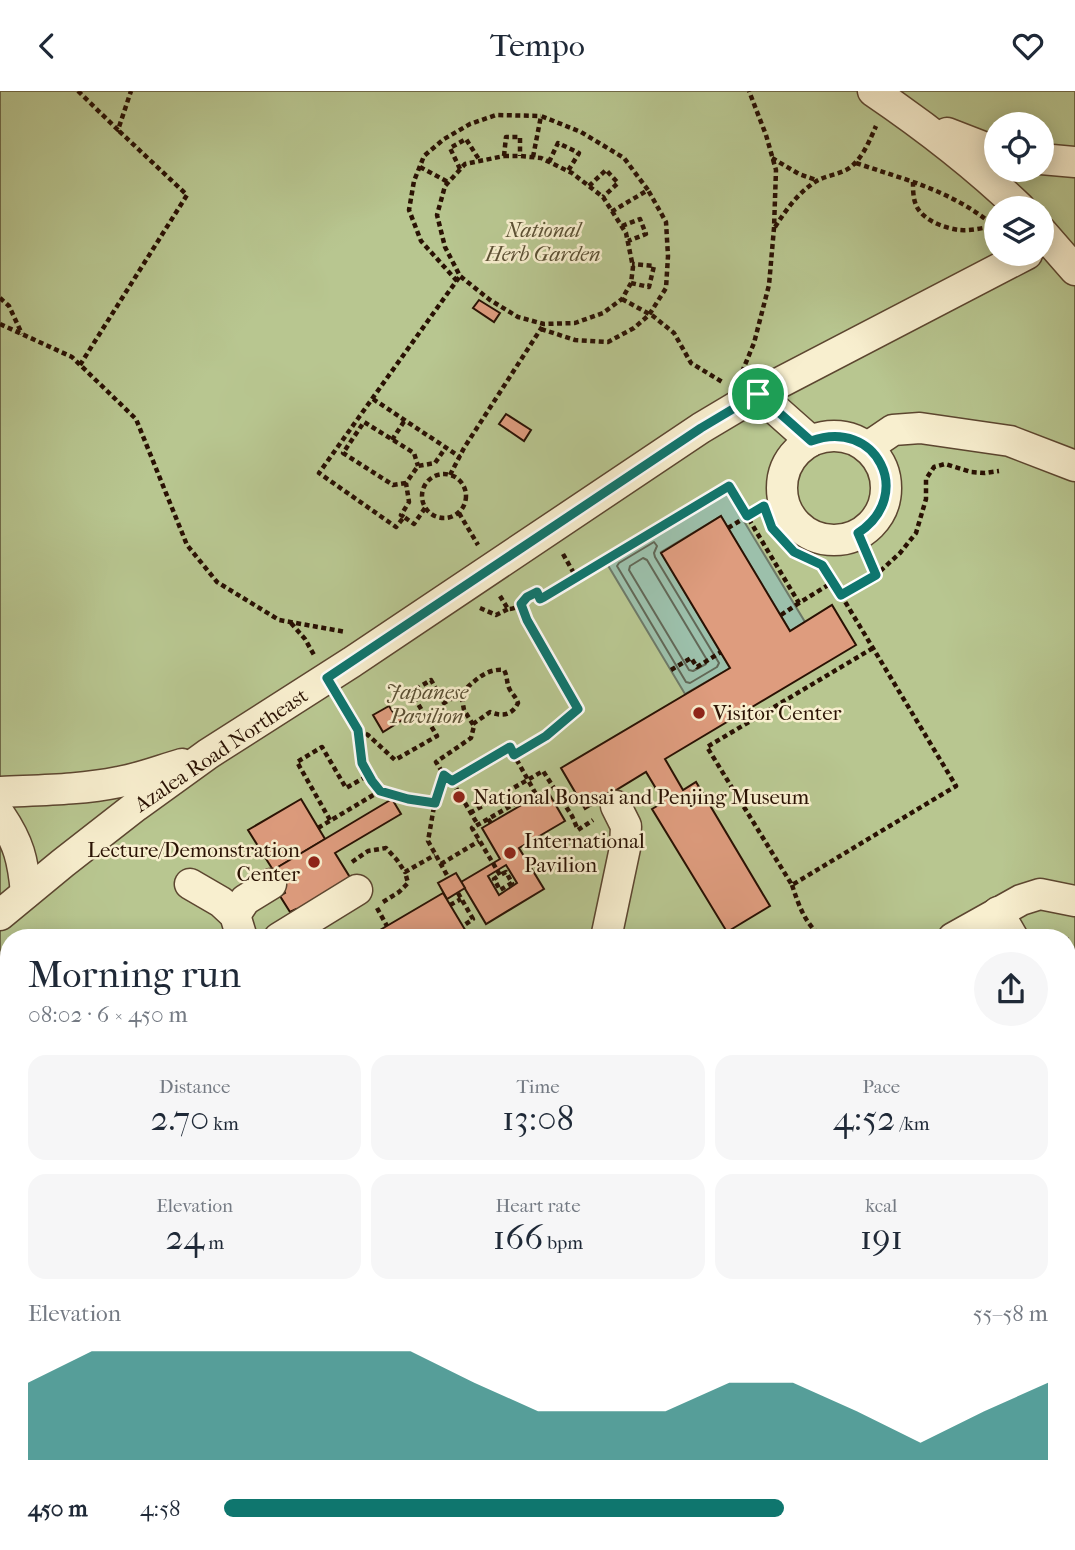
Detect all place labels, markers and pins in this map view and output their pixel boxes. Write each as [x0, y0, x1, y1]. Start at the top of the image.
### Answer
pin [728, 364, 788, 424]
place label: Visitor Center [712, 701, 842, 725]
marker: Visitor Center [691, 705, 707, 721]
place label: National Bonsai and Penjing Museum [473, 785, 810, 809]
marker: National Bonsai and Penjing Museum [451, 789, 467, 805]
place label: International Pavilion [524, 829, 645, 877]
place label: Lecture/Demonstration Center [87, 838, 300, 886]
marker: International Pavilion [502, 845, 518, 861]
marker: Lecture/Demonstration Center [306, 854, 322, 870]

